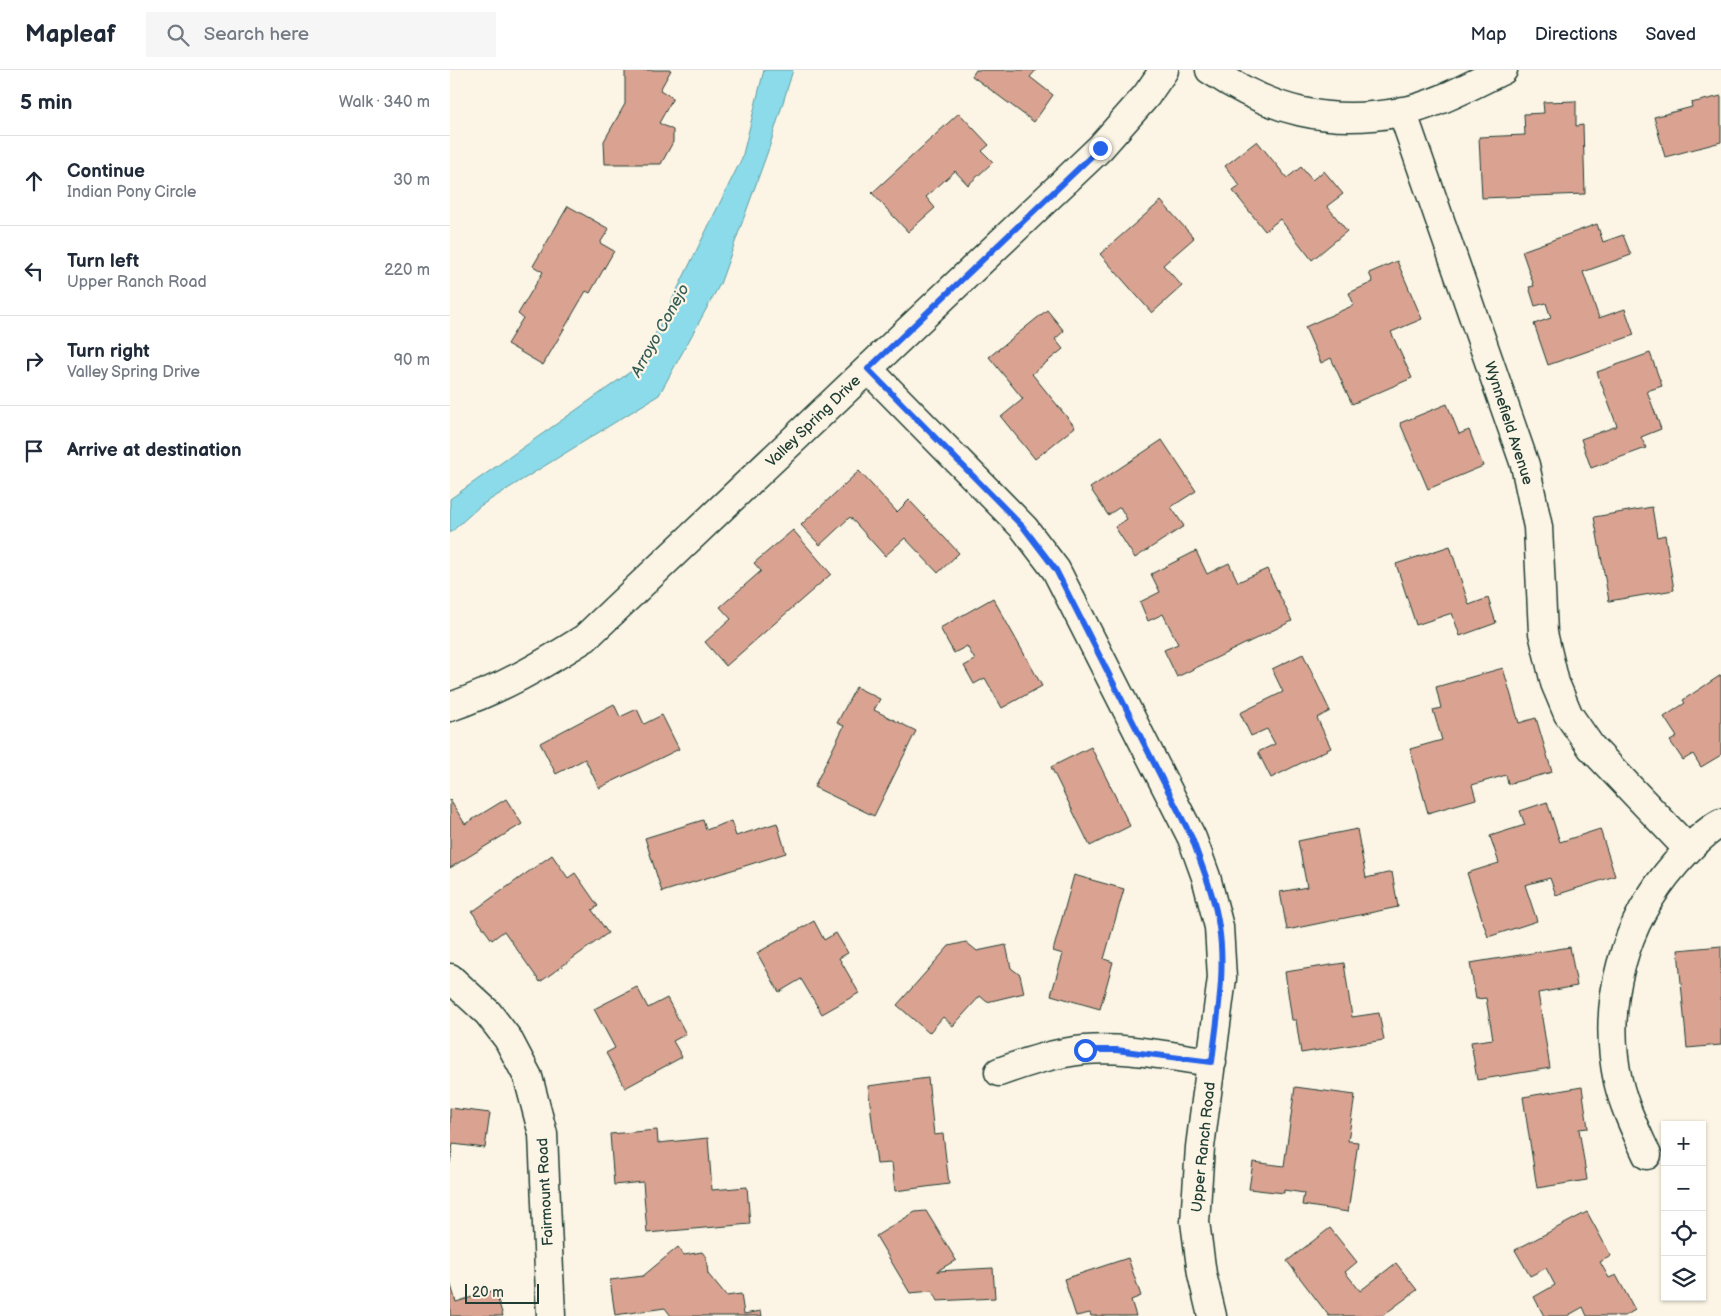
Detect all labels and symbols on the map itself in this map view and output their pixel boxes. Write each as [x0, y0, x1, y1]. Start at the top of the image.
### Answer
route end [1089, 137, 1112, 160]
water label: Arroyo Conejo [627, 281, 694, 381]
street label: Wynnefield Avenue [1480, 359, 1537, 487]
street label: Valley Spring Drive [762, 371, 865, 471]
route start [1074, 1039, 1097, 1062]
street label: Upper Ranch Road [1187, 1081, 1220, 1213]
street label: Fairmount Road [533, 1137, 558, 1247]
scale bar [465, 1281, 539, 1304]

